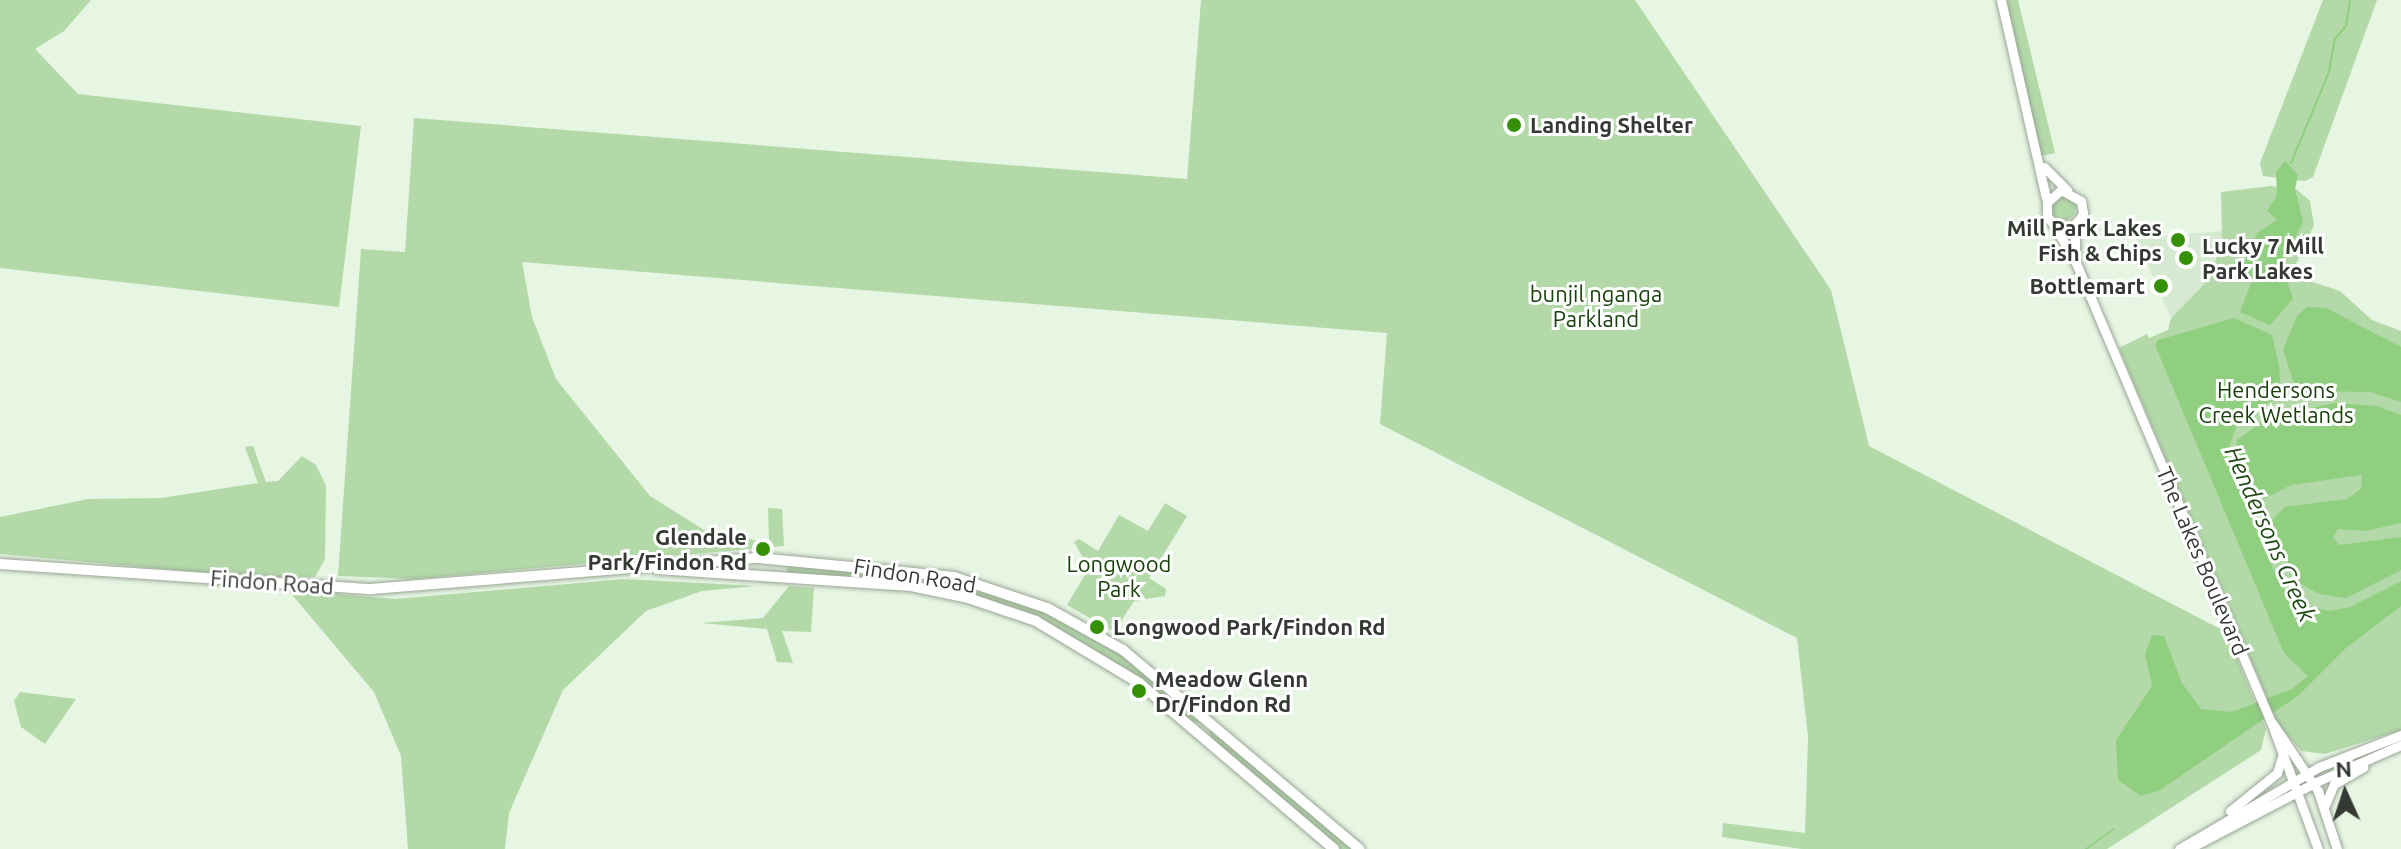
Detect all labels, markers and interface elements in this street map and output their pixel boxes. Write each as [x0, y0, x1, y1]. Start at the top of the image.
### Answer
place label: Landing Shelter [1530, 112, 1693, 138]
marker: Landing Shelter [1505, 116, 1523, 134]
place label: Mill Park Lakes Fish & Chips [2007, 214, 2162, 266]
marker: Mill Park Lakes Fish & Chips [2169, 231, 2187, 249]
place label: Lucky 7 Mill Park Lakes [2202, 232, 2324, 284]
marker: Lucky 7 Mill Park Lakes [2177, 249, 2195, 267]
place label: Bottlemart [2029, 273, 2145, 299]
marker: Bottlemart [2152, 277, 2170, 295]
park label: bunjil nganga Parkland [1530, 280, 1662, 332]
park label: Hendersons Creek Wetlands [2198, 376, 2354, 428]
water label: Hendersons Creek [2218, 442, 2322, 626]
street label: The Lakes Boulevard [2151, 463, 2255, 659]
place label: Glendale Park/Findon Rd [587, 523, 747, 574]
marker: Glendale Park/Findon Rd [754, 540, 772, 558]
park label: Longwood Park [1067, 550, 1171, 602]
street label: Findon Road [852, 552, 978, 598]
street label: Findon Road [209, 565, 335, 599]
place label: Longwood Park/Findon Rd [1113, 614, 1385, 640]
marker: Longwood Park/Findon Rd [1088, 618, 1106, 636]
place label: Meadow Glenn Dr/Findon Rd [1155, 665, 1308, 716]
marker: Meadow Glenn Dr/Findon Rd [1130, 682, 1148, 700]
north arrow [2305, 753, 2385, 833]
text: N [2335, 756, 2353, 781]

